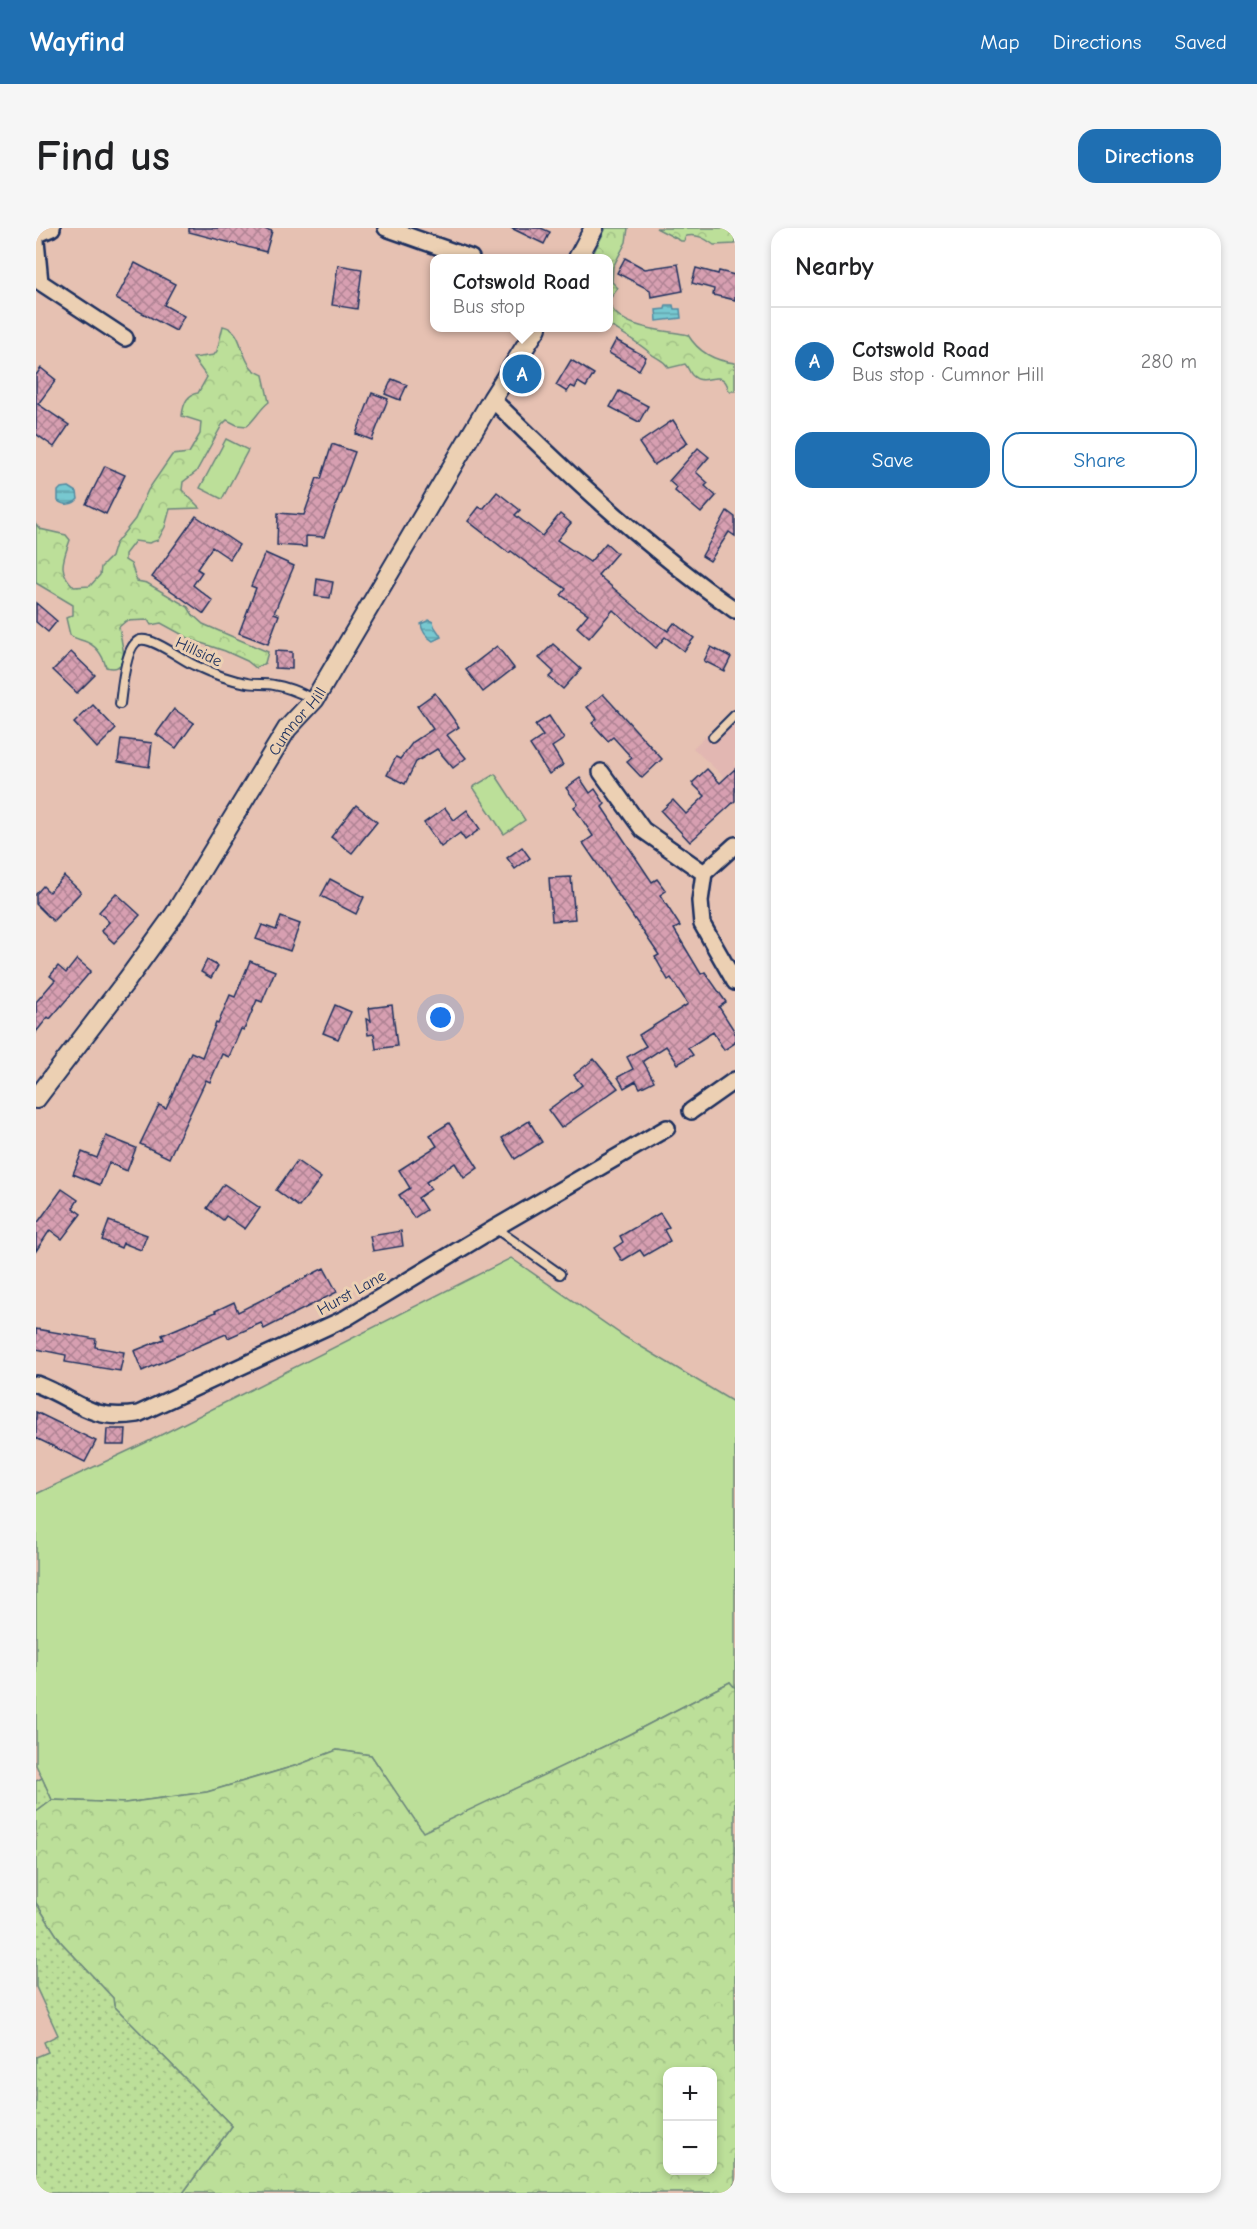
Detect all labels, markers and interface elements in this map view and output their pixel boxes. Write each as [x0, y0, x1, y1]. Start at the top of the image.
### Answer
text: Wayfind [30, 26, 125, 58]
text: Map [980, 30, 1020, 54]
text: Directions [1053, 30, 1142, 54]
text: Saved [1175, 30, 1227, 54]
button: Directions [1078, 129, 1221, 183]
text: Find us [36, 132, 170, 181]
text: Nearby [795, 252, 874, 282]
popup [430, 254, 613, 332]
text: Cotswold Road [453, 269, 590, 295]
text: Bus stop [453, 295, 525, 318]
text: Cotswold Road [852, 337, 989, 363]
text: A [809, 350, 820, 373]
text: 280 m [1141, 350, 1197, 373]
pin: A [502, 352, 542, 396]
text: Bus stop · Cumnor Hill [852, 363, 1044, 386]
button: Save [795, 432, 990, 488]
button: Share [1002, 432, 1197, 488]
street label: Hillside [173, 633, 225, 670]
street label: Cumnor Hill [265, 684, 330, 759]
your location [426, 1003, 455, 1032]
street label: Hurst Lane [314, 1267, 389, 1319]
map controls [663, 2067, 717, 2175]
button: + [663, 2067, 717, 2121]
button: − [663, 2121, 717, 2175]

